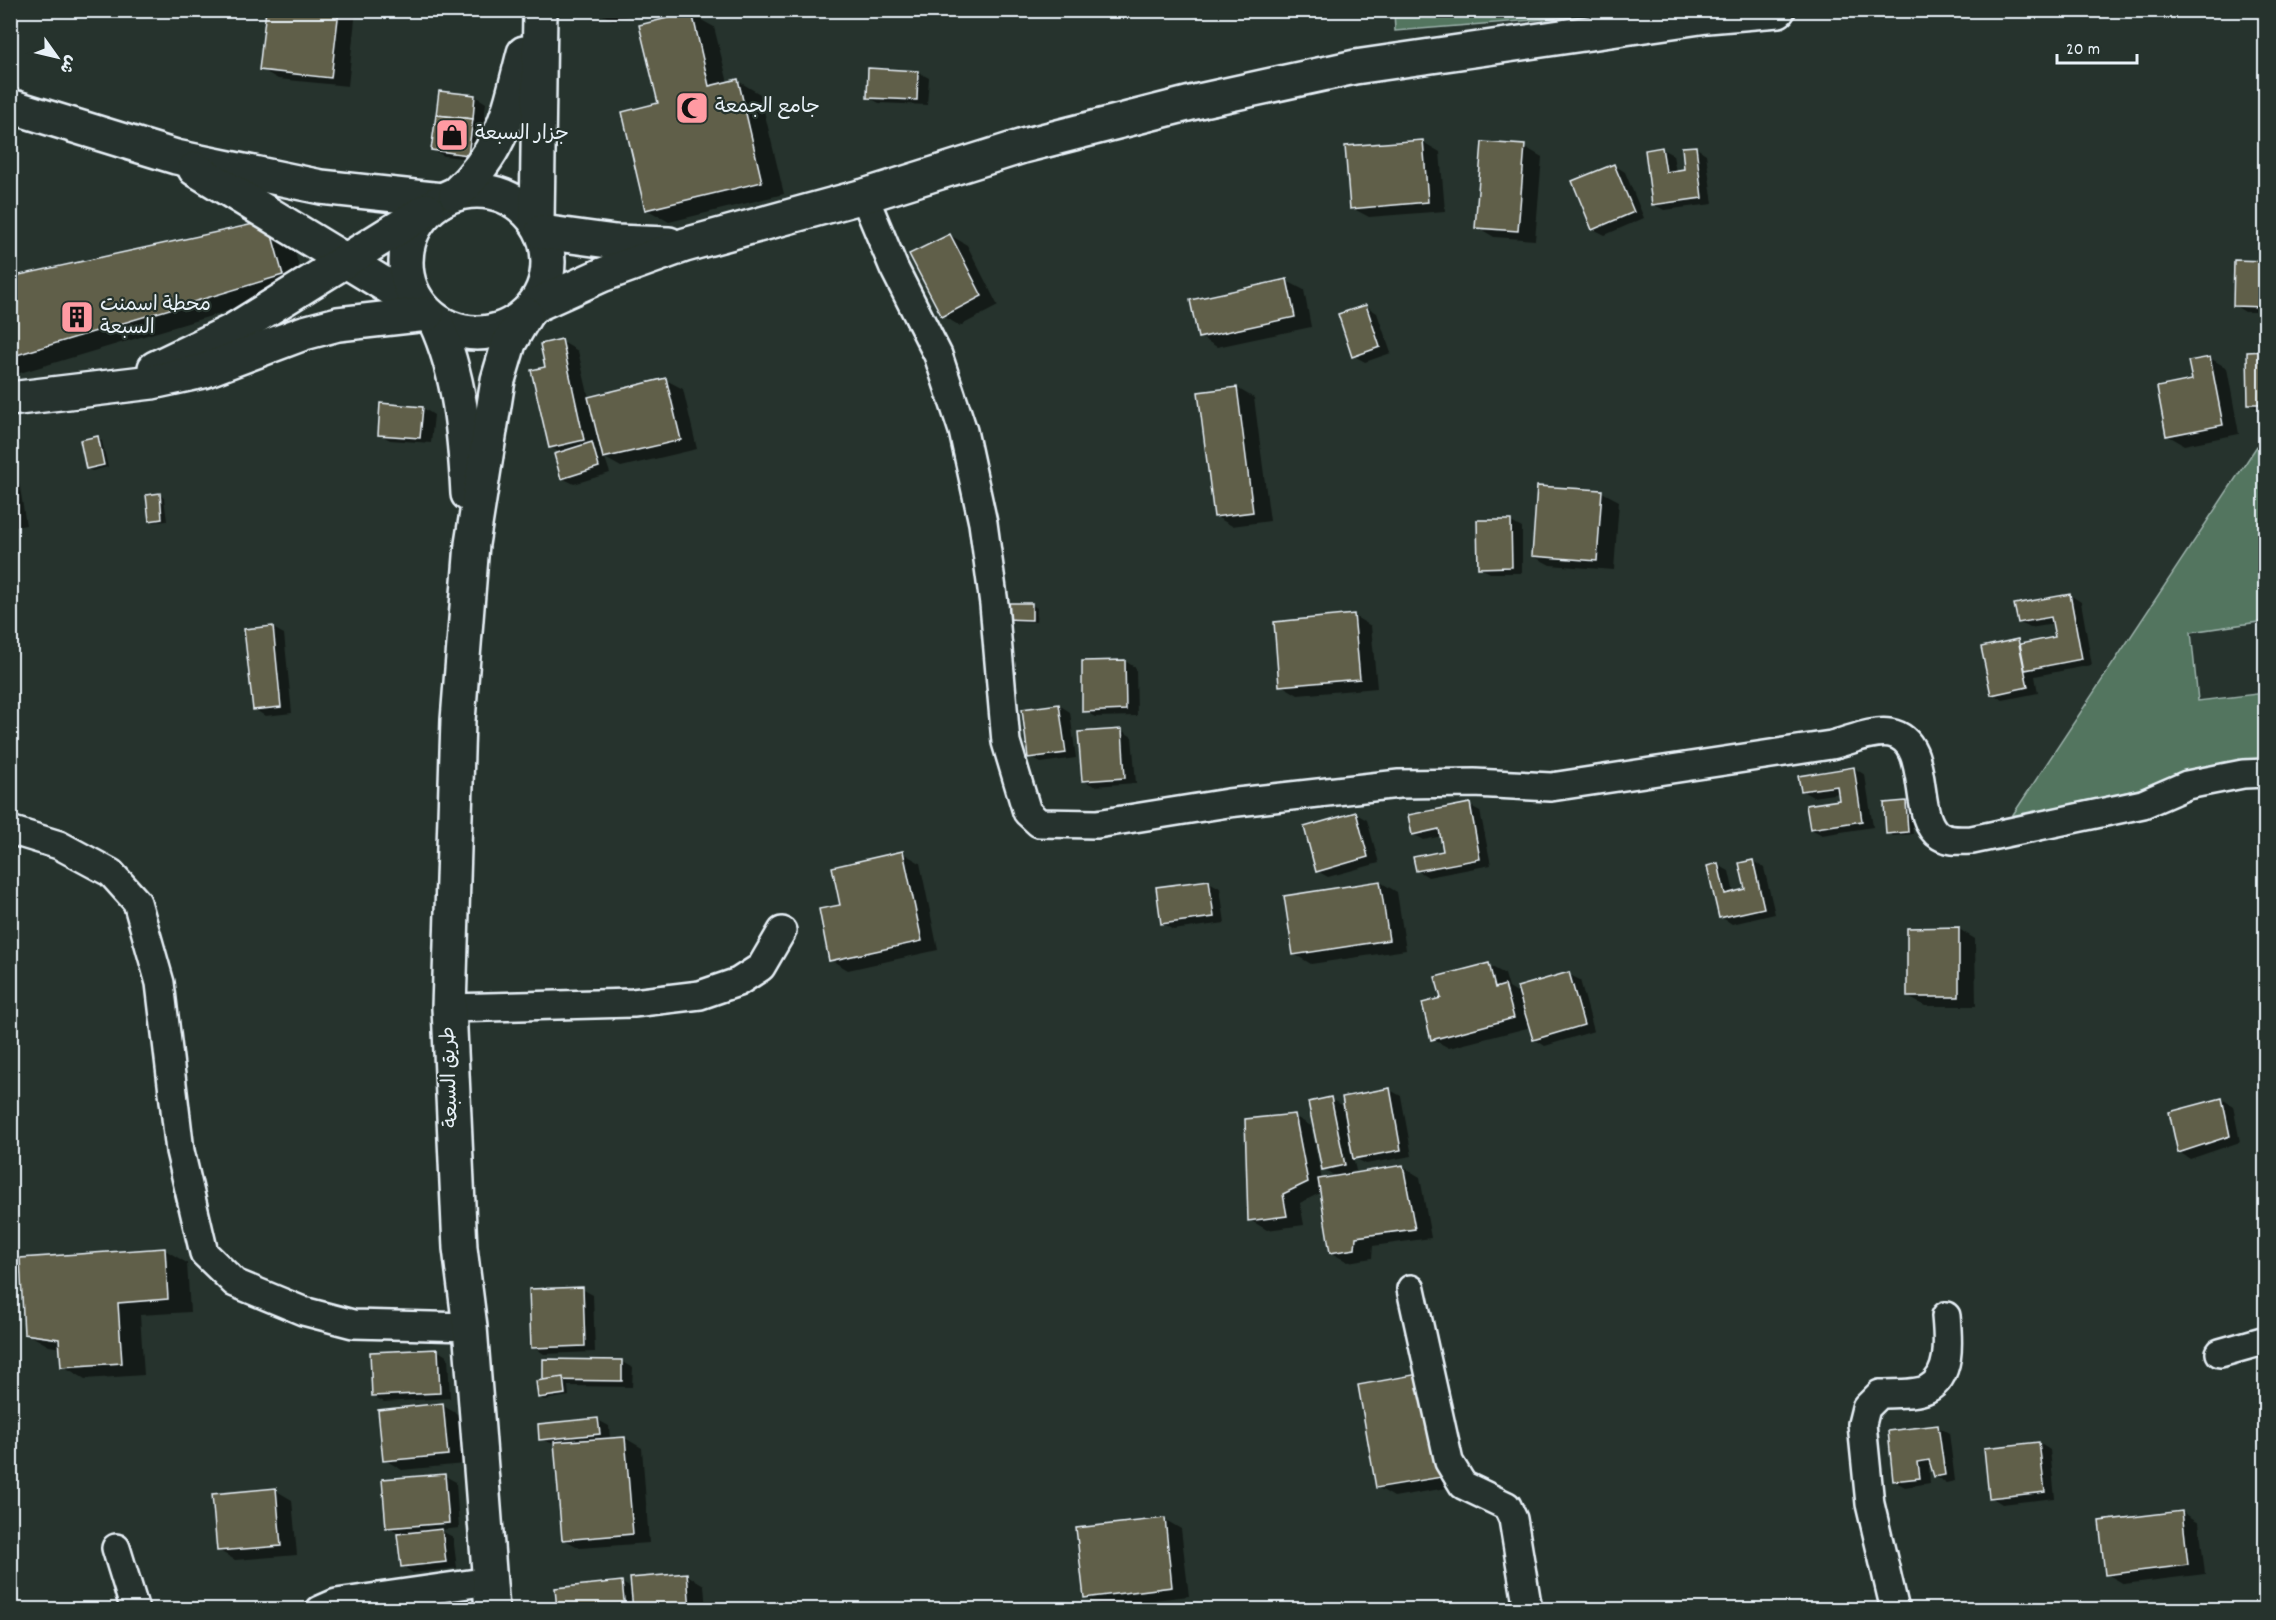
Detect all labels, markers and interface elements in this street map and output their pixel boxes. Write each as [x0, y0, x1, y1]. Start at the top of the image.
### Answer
north arrow [27, 27, 87, 87]
scale bar [2057, 27, 2136, 65]
text: 20 m [2066, 38, 2100, 63]
text: ش [53, 50, 82, 78]
mosque icon: جامع الجمعة [674, 90, 710, 126]
place label: جامع الجمعة [715, 94, 820, 122]
shop icon: جزار السبعة [434, 117, 470, 153]
place label: جزار السبعة [475, 121, 569, 149]
place label: محطة اسمنت السبعة [100, 292, 211, 343]
building icon: محطة اسمنت السبعة [59, 299, 95, 335]
street label: طريق السبعة [435, 1026, 467, 1128]

